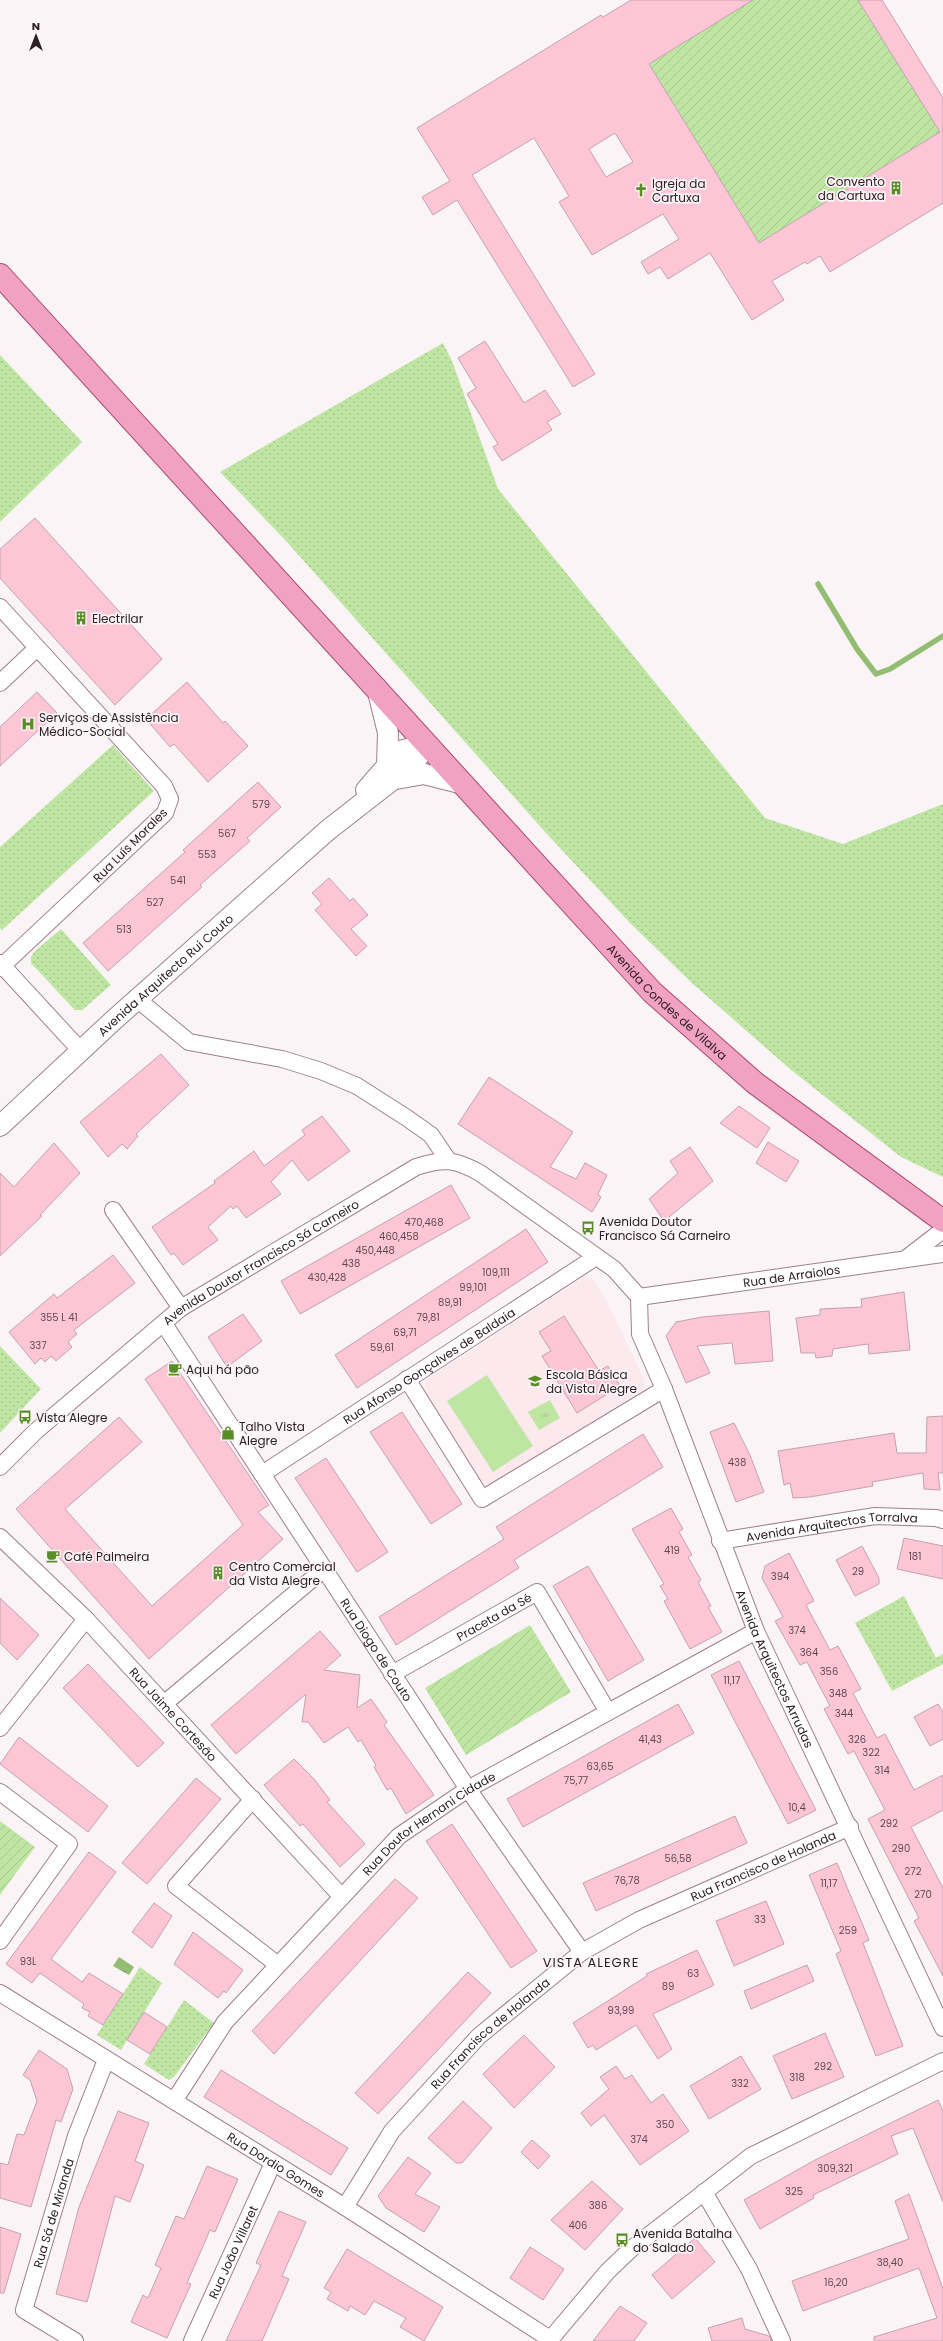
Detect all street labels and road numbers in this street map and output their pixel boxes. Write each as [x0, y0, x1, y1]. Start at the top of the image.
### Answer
street label: Rua Luís Morales [89, 804, 171, 886]
street label: Avenida Arquitecto Rui Couto [94, 910, 237, 1040]
street label: Avenida Condes de Vilalva [604, 940, 731, 1063]
street label: Avenida Doutor Francisco Sá Carneiro [159, 1195, 362, 1329]
street label: Rua de Arraiolos [742, 1260, 841, 1291]
street label: Rua Afonso Gonçalves de Baldaia [339, 1303, 518, 1428]
street label: Avenida Arquitectos Torralva [745, 1508, 918, 1545]
street label: Avenida Arquitectos Arrudas [733, 1587, 818, 1750]
street label: Praceta da Sé [453, 1588, 535, 1644]
street label: Rua Diogo de Couto [337, 1595, 417, 1705]
street label: Rua Jaime Cortesão [126, 1663, 221, 1765]
street label: Rua Doutor Hernani Cidade [358, 1767, 498, 1879]
street label: Rua Francisco de Holanda [688, 1826, 838, 1905]
street label: Rua Francisco de Holanda [426, 1974, 553, 2092]
street label: Rua Dordio Gomes [224, 2128, 328, 2201]
street label: Rua Sá de Miranda [29, 2156, 77, 2270]
street label: Rua João Villaret [204, 2202, 261, 2301]

